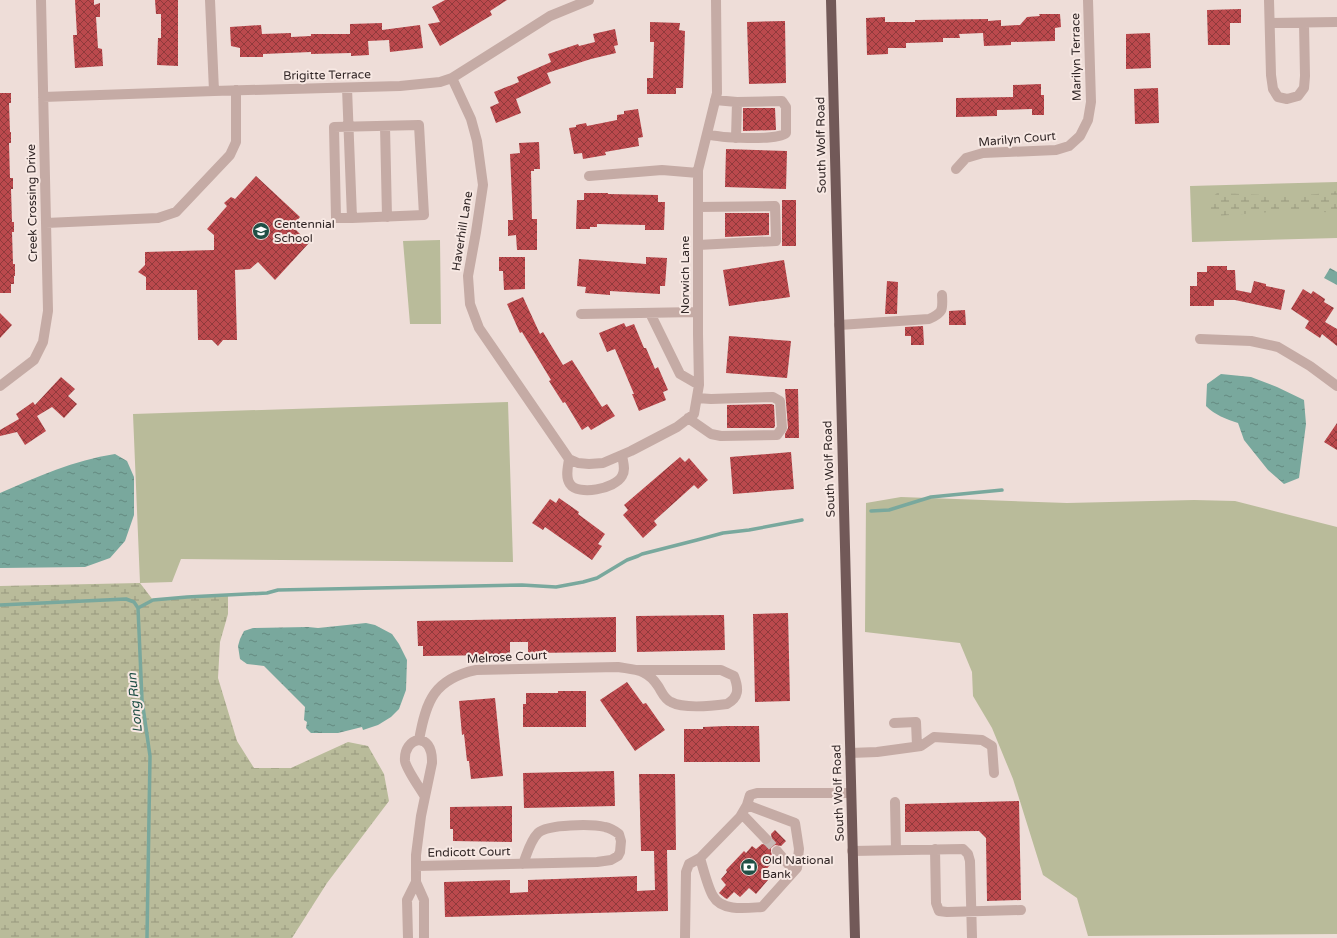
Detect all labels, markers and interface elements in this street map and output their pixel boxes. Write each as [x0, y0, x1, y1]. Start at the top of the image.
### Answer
street label: Marilyn Terrace [1068, 13, 1084, 101]
street label: Brigitte Terrace [283, 67, 371, 83]
street label: South Wolf Road [813, 97, 829, 193]
street label: Marilyn Court [978, 129, 1057, 149]
street label: Creek Crossing Drive [24, 144, 40, 262]
street label: Haverhill Lane [449, 190, 475, 272]
place label: Centennial School [274, 217, 335, 245]
school or university icon: Centennial School [251, 221, 271, 241]
street label: Norwich Lane [678, 236, 692, 314]
street label: South Wolf Road [820, 420, 838, 518]
street label: Melrose Court [466, 648, 548, 666]
water label: Long Run [124, 671, 146, 734]
street label: South Wolf Road [829, 744, 847, 842]
street label: Endicott Court [427, 844, 511, 860]
place label: Old National Bank [762, 853, 833, 881]
bank icon: Old National Bank [739, 857, 759, 877]

